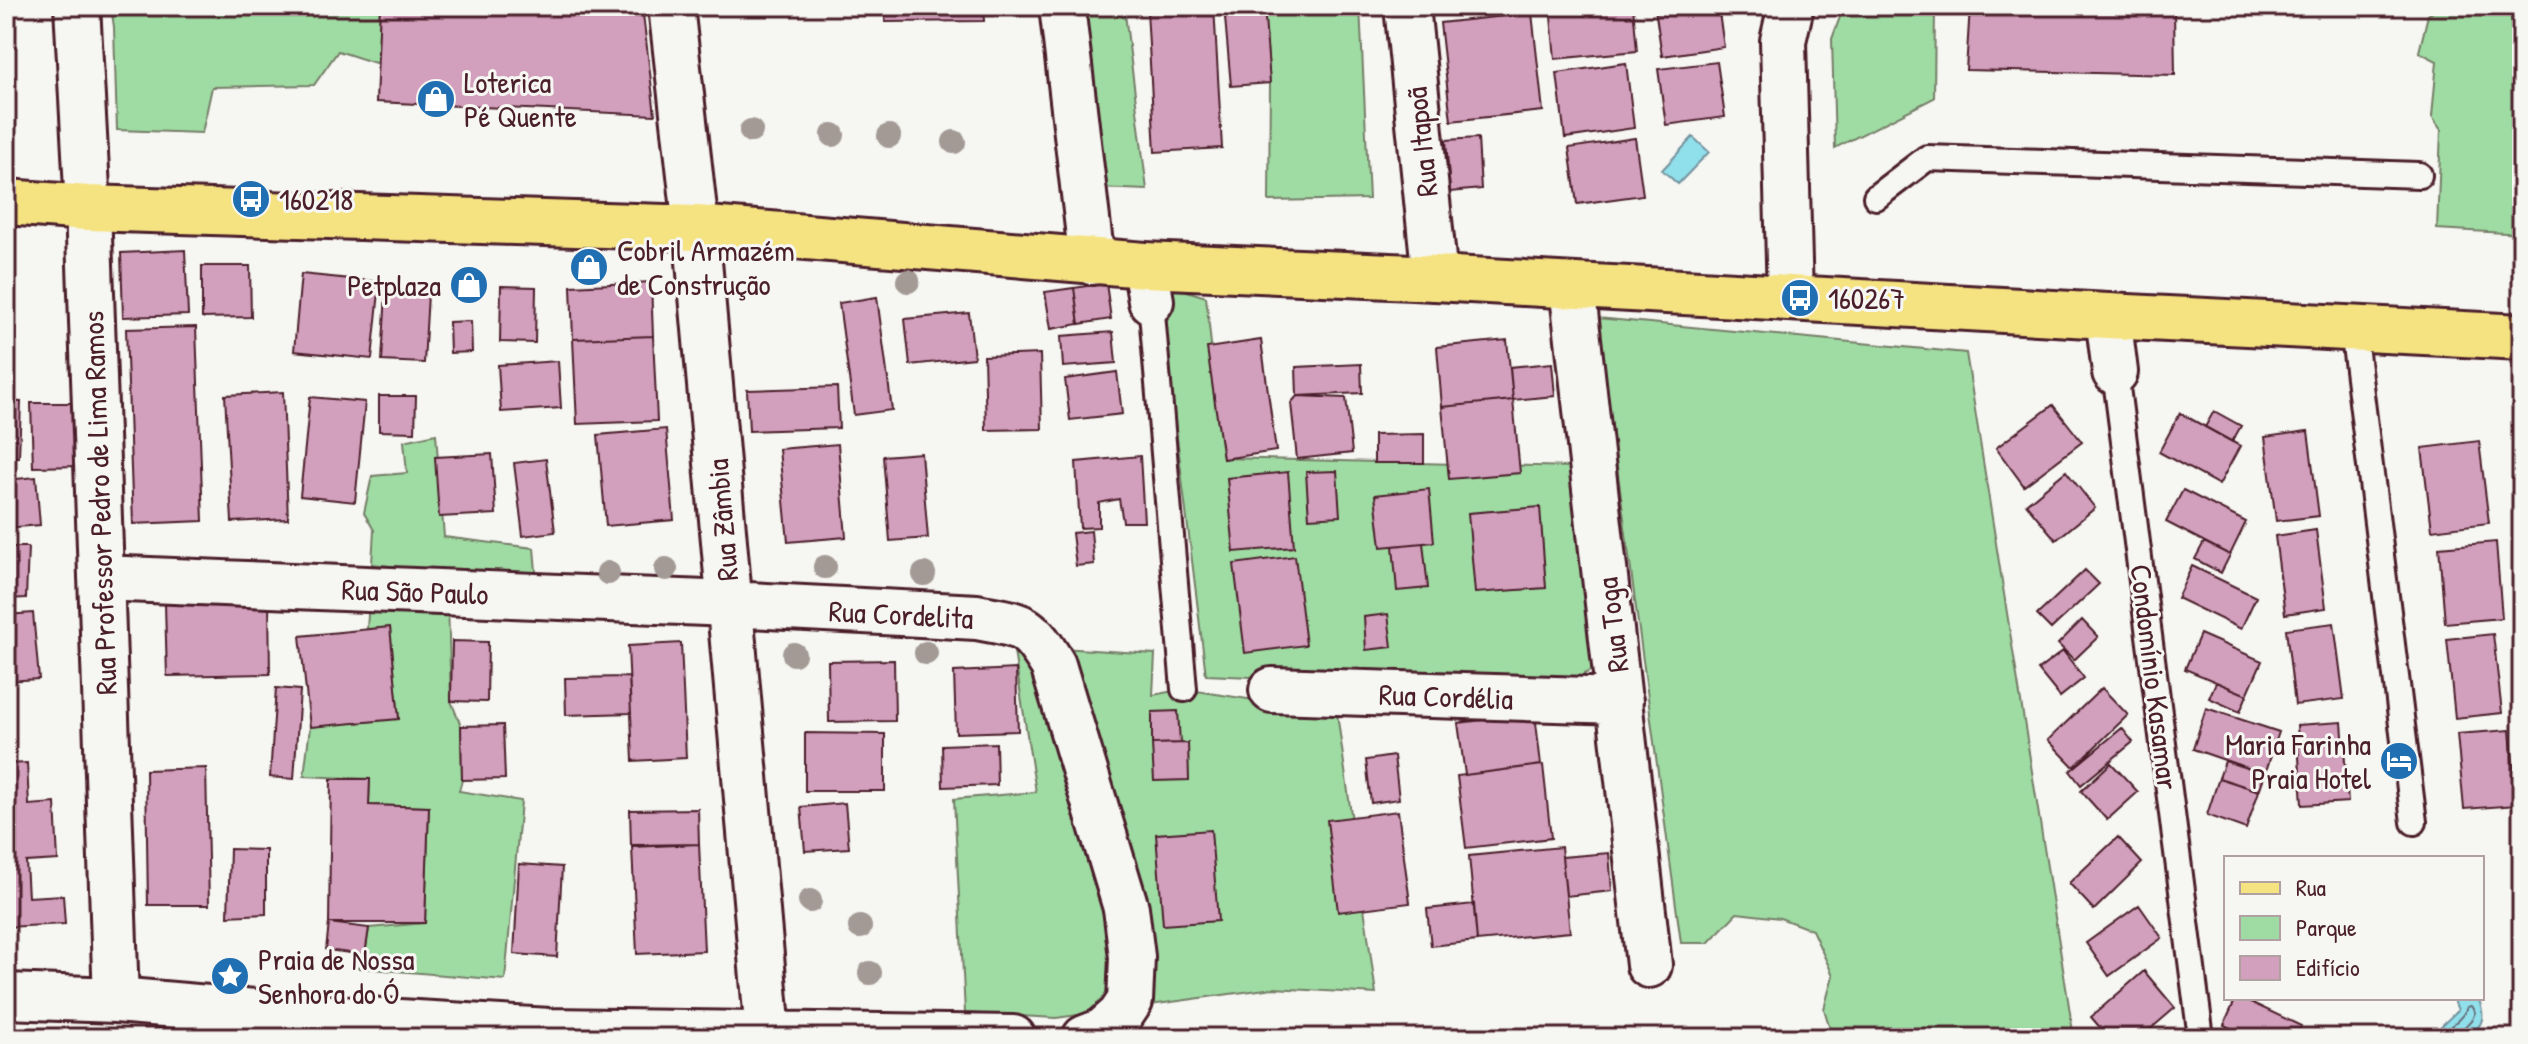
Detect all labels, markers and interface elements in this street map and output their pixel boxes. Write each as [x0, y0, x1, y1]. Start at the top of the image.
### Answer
place label: Loterica Pé Quente [464, 62, 577, 136]
shop icon: Loterica Pé Quente [415, 78, 457, 120]
street label: Rua Itapoã [1395, 85, 1447, 199]
bus stop icon: 160218 [230, 178, 272, 220]
place label: 160218 [279, 179, 353, 219]
place label: Cobril Armazém de Construção [617, 230, 795, 304]
shop icon: Cobril Armazém de Construção [568, 246, 610, 288]
shop icon: Petplaza [448, 264, 490, 306]
place label: Petplaza [347, 265, 441, 305]
bus stop icon: 160267 [1779, 277, 1821, 319]
place label: 160267 [1828, 278, 1905, 318]
street label: Rua Professor Pedro de Lima Ramos [72, 310, 126, 696]
street label: Rua Zâmbia [697, 457, 747, 583]
street label: Condomínio Kasamar [2121, 562, 2189, 792]
street label: Rua São Paulo [341, 568, 489, 614]
street label: Rua Toga [1586, 575, 1638, 675]
street label: Rua Cordelita [828, 590, 975, 638]
street label: Rua Cordélia [1378, 674, 1514, 718]
place label: Maria Farinha Praia Hotel [2225, 724, 2371, 798]
hotel icon: Maria Farinha Praia Hotel [2378, 740, 2420, 782]
legend [2224, 856, 2484, 1000]
text: Rua [2296, 871, 2326, 903]
text: Parque [2296, 911, 2357, 943]
place label: Praia de Nossa Senhora do Ó [258, 939, 415, 1013]
text: Edifício [2296, 951, 2360, 983]
place icon: Praia de Nossa Senhora do Ó [209, 955, 251, 997]

